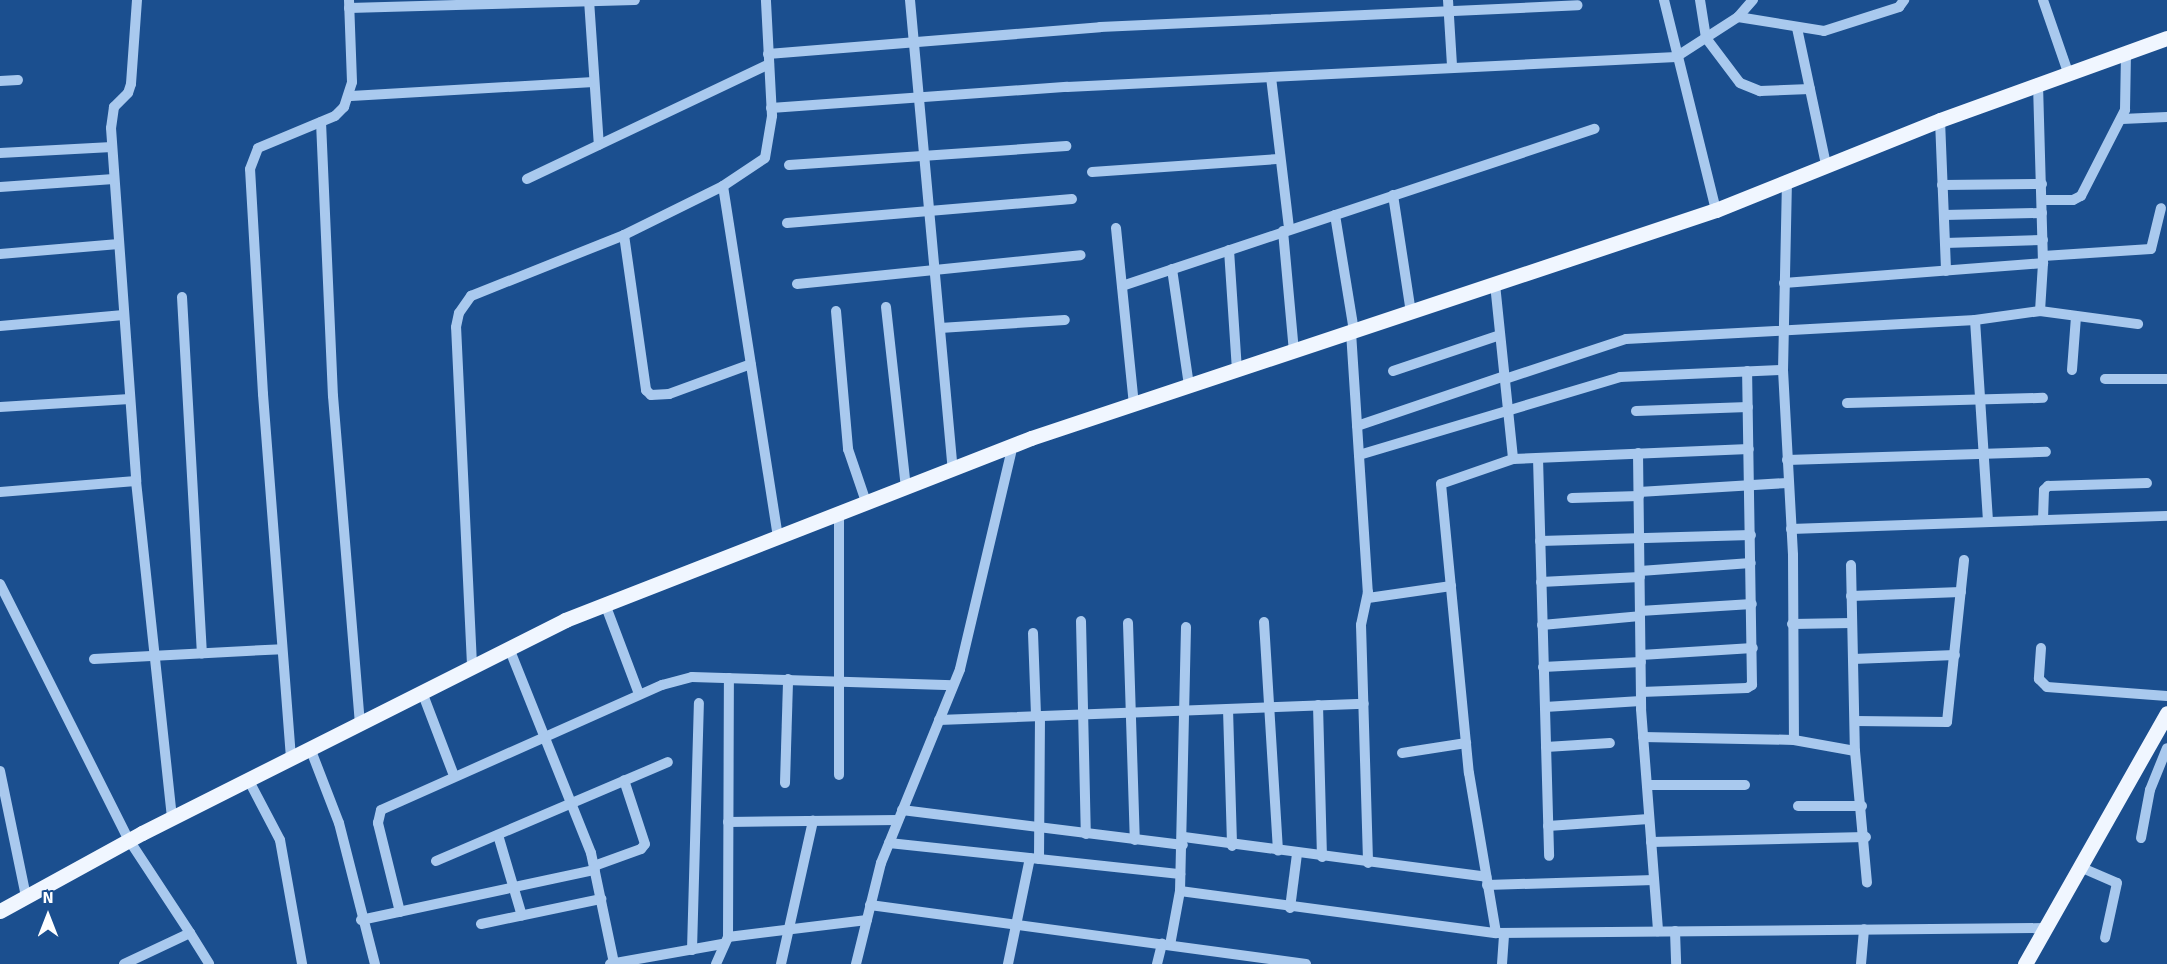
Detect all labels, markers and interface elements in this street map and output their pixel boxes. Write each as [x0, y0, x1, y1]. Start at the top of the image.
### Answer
north arrow [18, 886, 78, 946]
text: N [42, 888, 54, 908]

